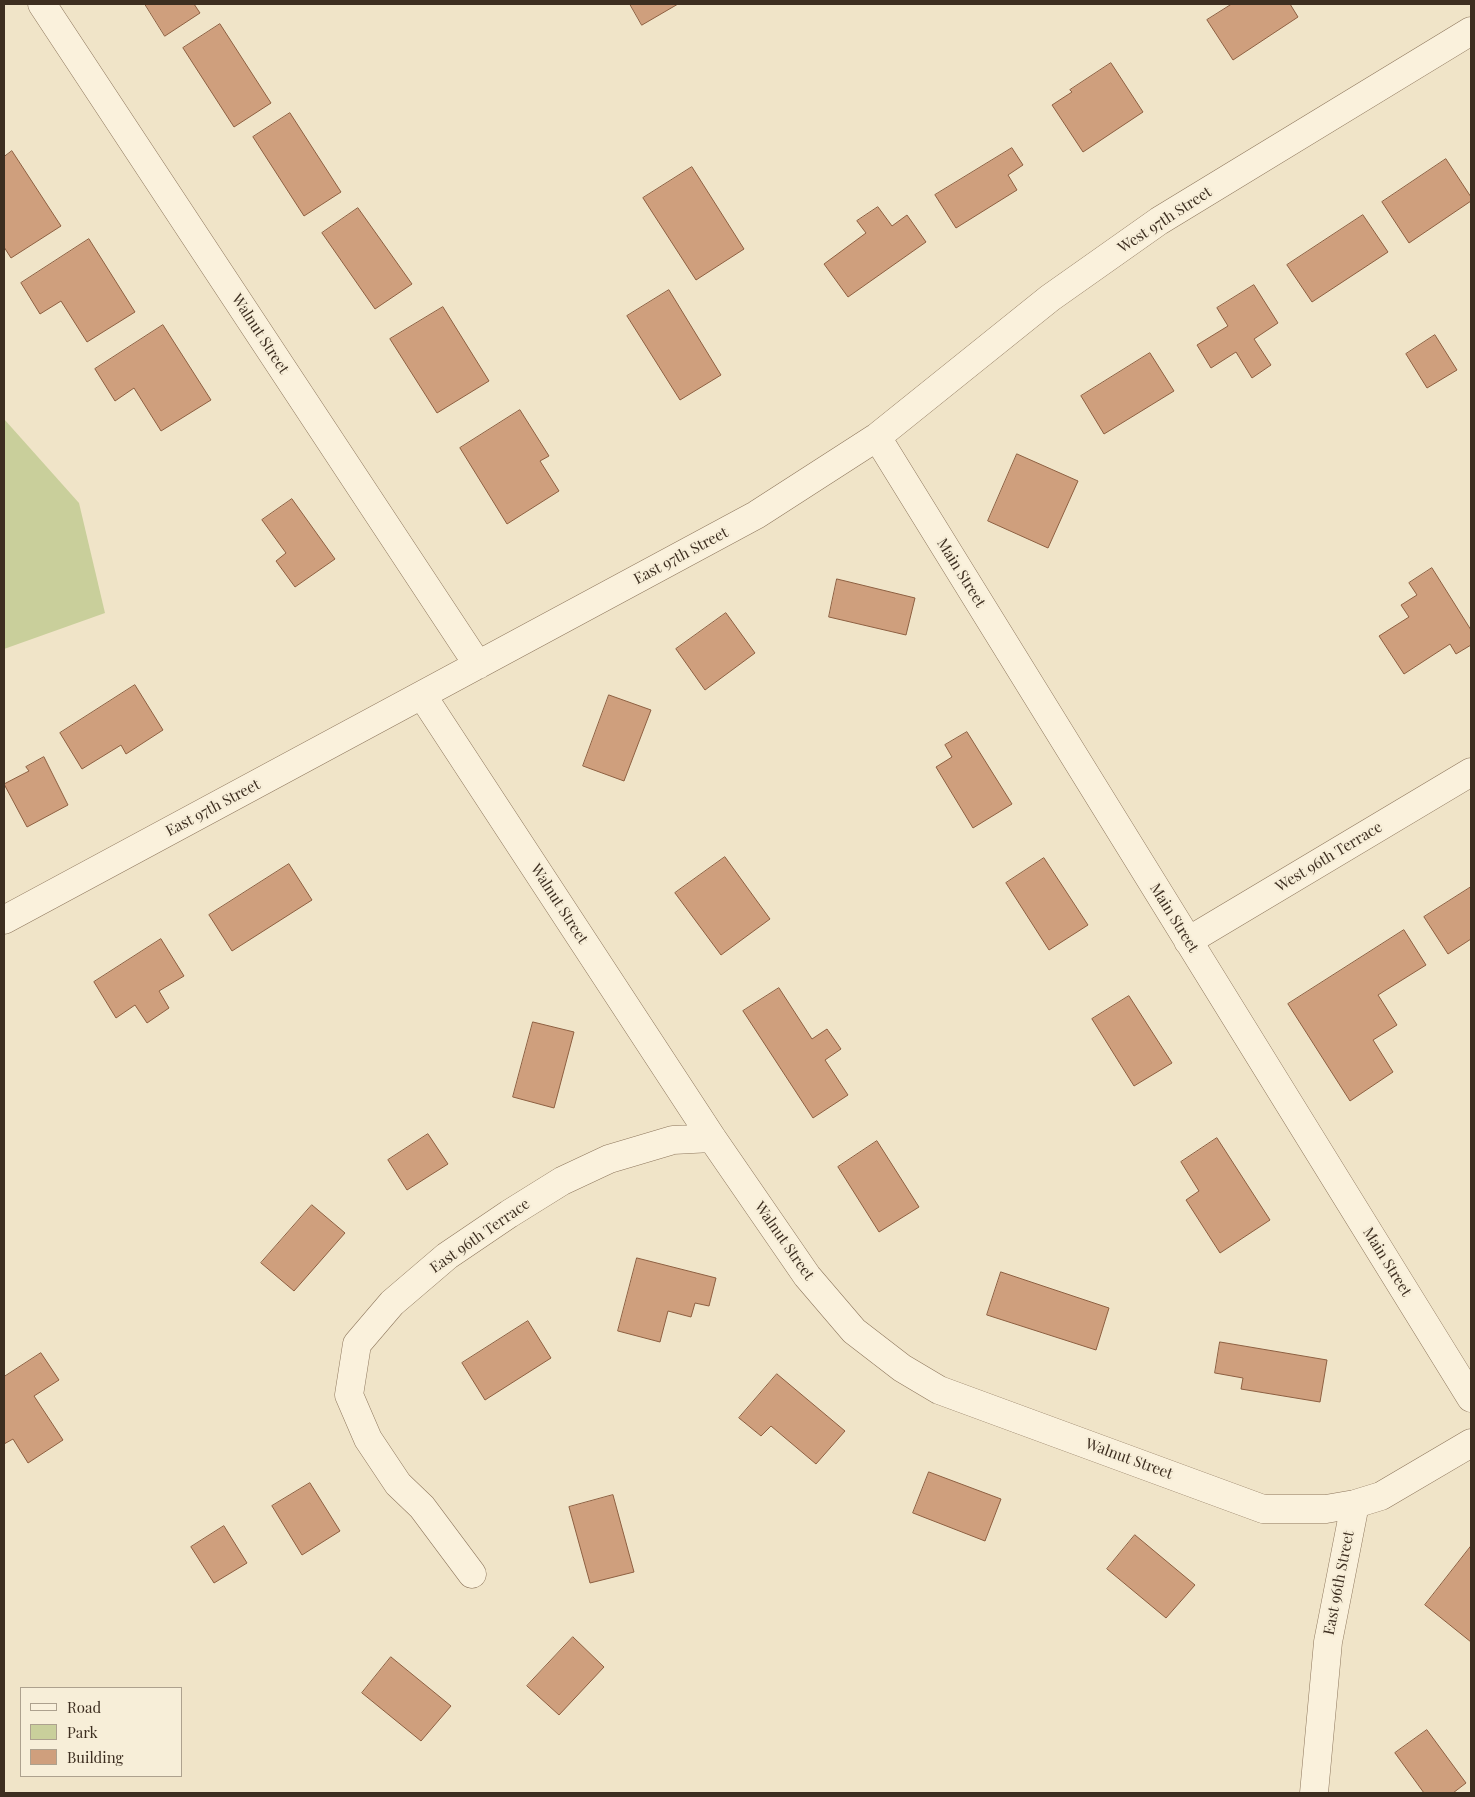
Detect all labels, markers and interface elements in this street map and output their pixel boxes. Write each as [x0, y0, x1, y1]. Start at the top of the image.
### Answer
street label: West 97th Street [1115, 183, 1215, 257]
street label: Walnut Street [228, 291, 292, 377]
street label: East 97th Street [631, 524, 731, 588]
street label: Main Street [933, 535, 989, 611]
street label: East 97th Street [163, 776, 263, 840]
street label: West 96th Terrace [1272, 818, 1386, 896]
street label: Walnut Street [527, 861, 591, 947]
street label: Main Street [1146, 880, 1202, 956]
street label: East 96th Terrace [427, 1195, 533, 1277]
street label: Walnut Street [750, 1198, 818, 1284]
street label: Main Street [1359, 1224, 1415, 1300]
street label: Walnut Street [1083, 1435, 1175, 1483]
street label: East 96th Street [1320, 1529, 1358, 1637]
legend [20, 1687, 182, 1777]
text: Road [67, 1697, 101, 1717]
text: Park [67, 1722, 98, 1742]
text: Building [67, 1747, 123, 1767]

